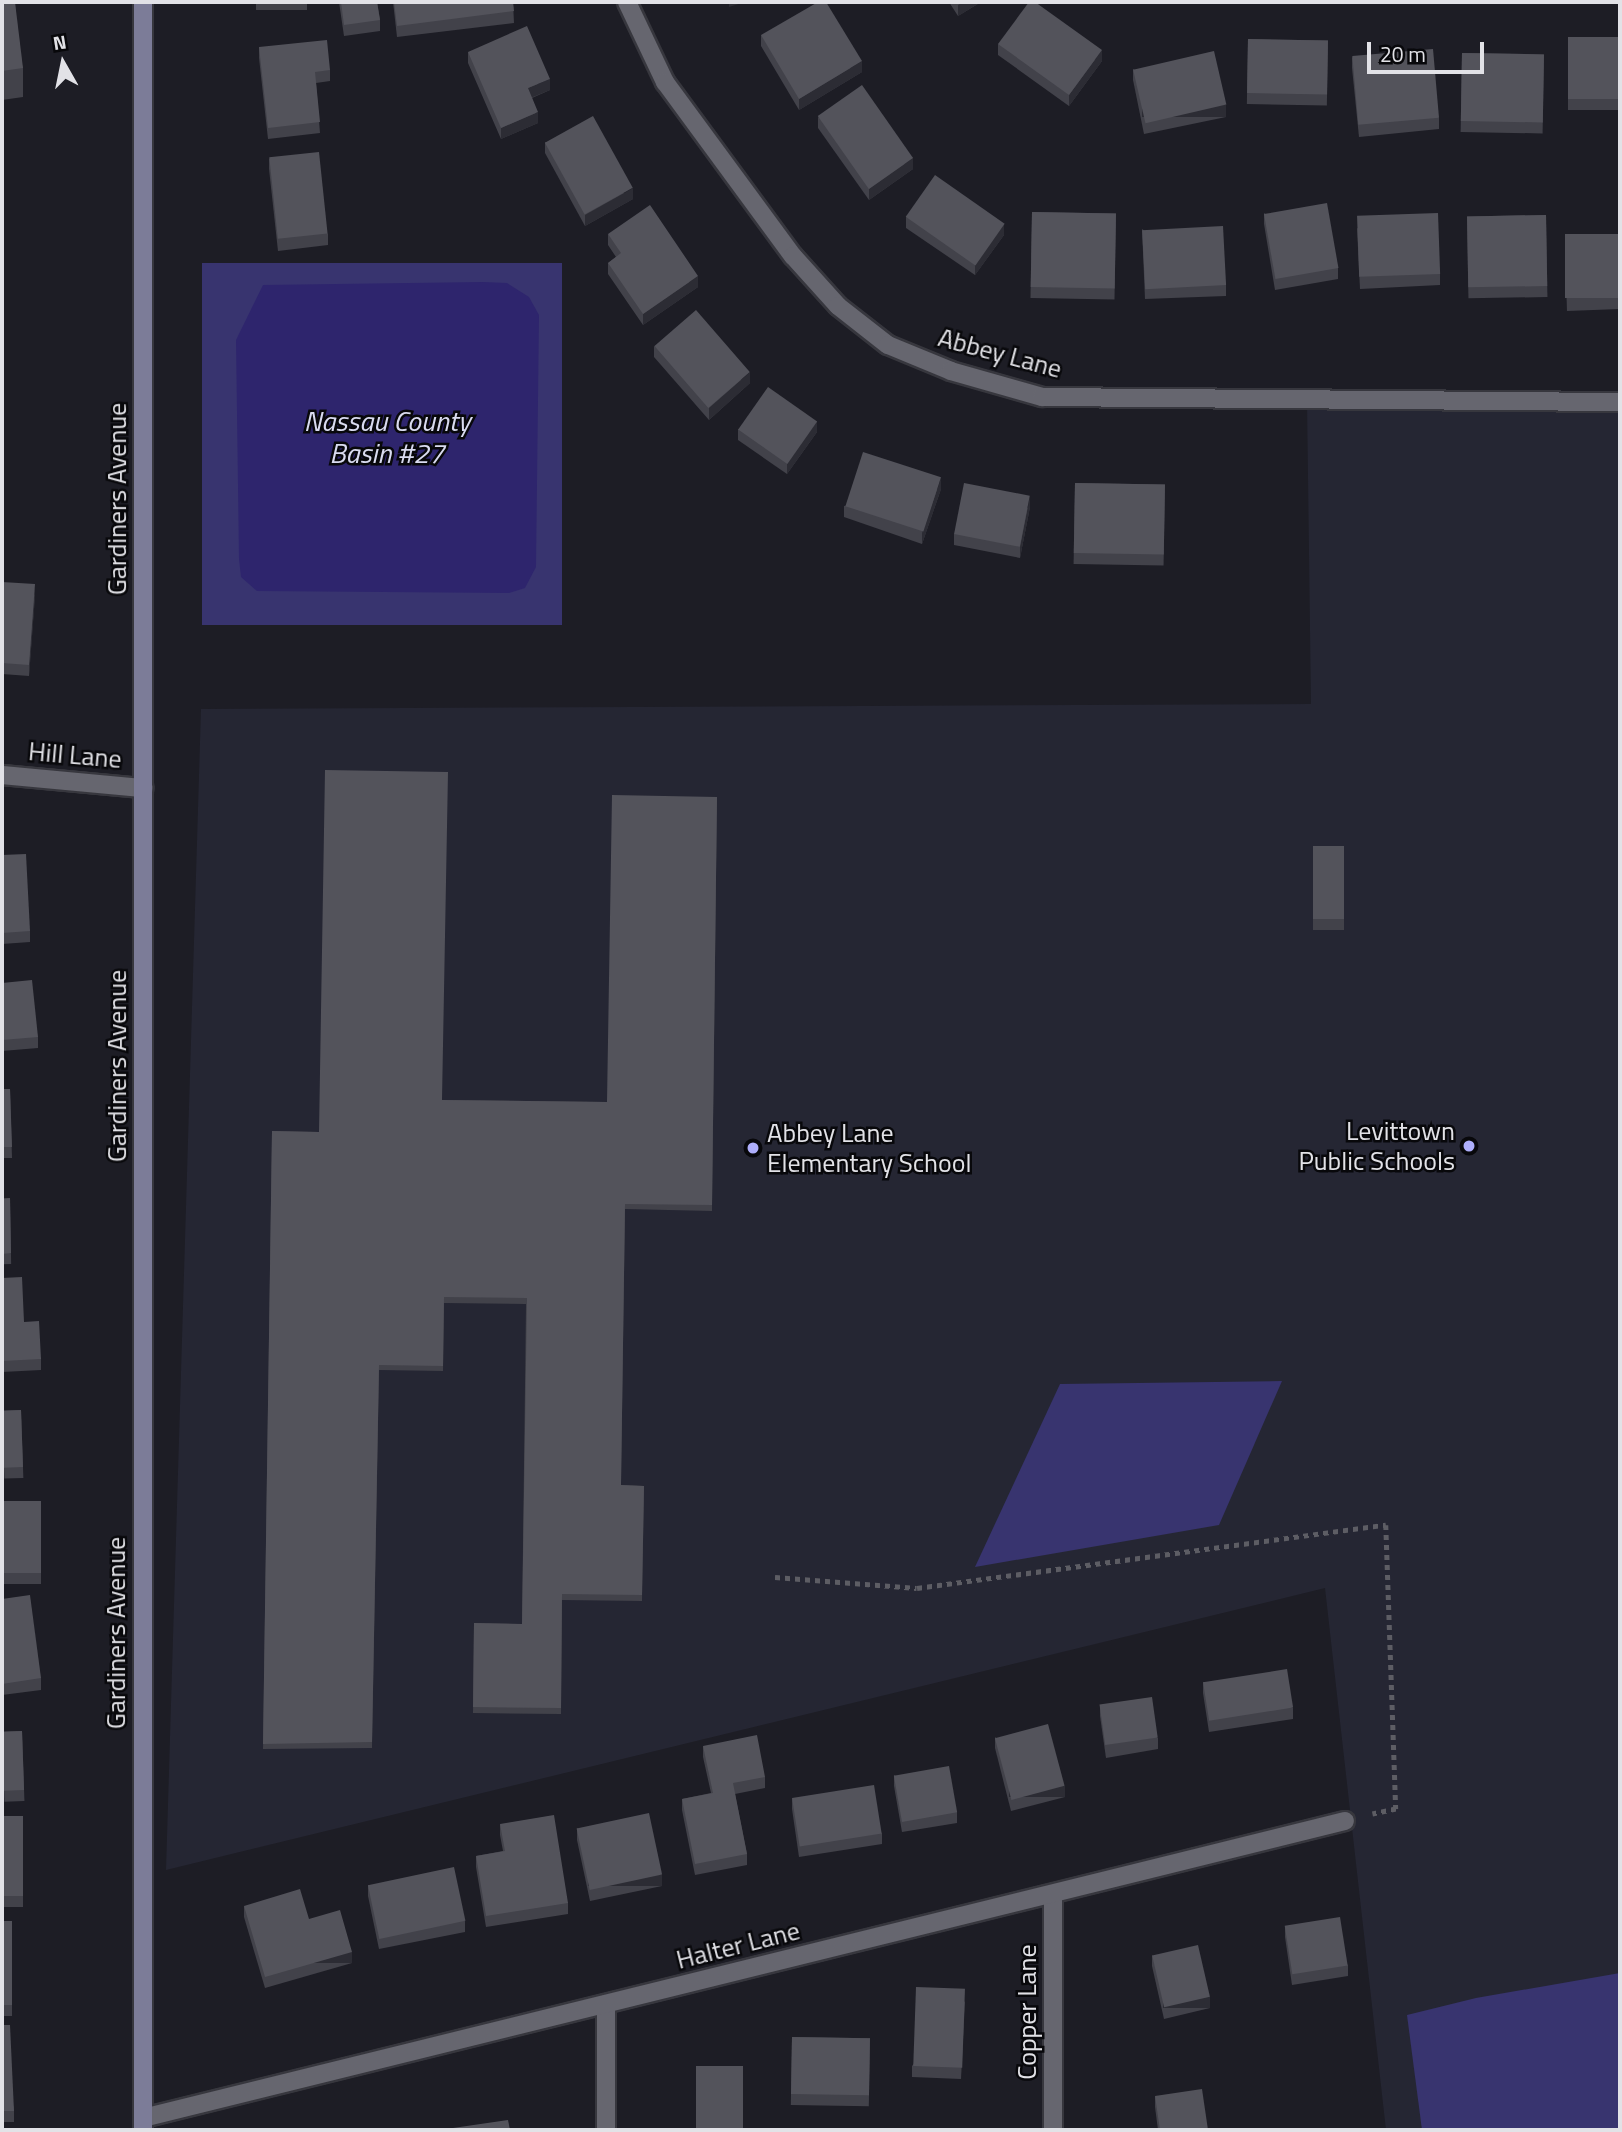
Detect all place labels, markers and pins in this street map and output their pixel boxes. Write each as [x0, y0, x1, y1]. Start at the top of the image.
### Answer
place label: Levittown Public Schools [1298, 1115, 1455, 1176]
place label: Abbey Lane Elementary School [767, 1117, 972, 1178]
marker: Levittown Public Schools [1461, 1138, 1477, 1154]
marker: Abbey Lane Elementary School [745, 1140, 761, 1156]

